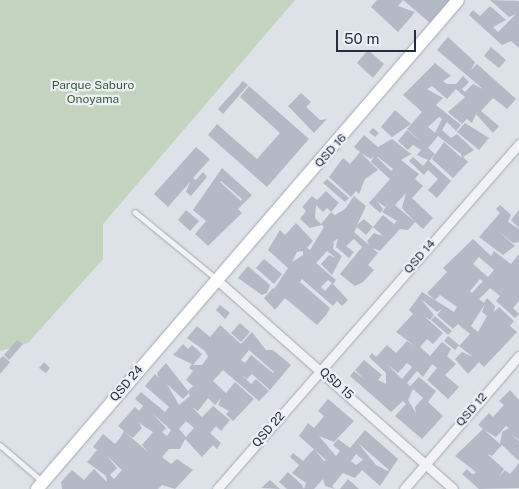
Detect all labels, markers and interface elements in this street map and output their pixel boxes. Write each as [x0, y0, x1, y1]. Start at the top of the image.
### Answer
scale bar [339, 20, 419, 52]
text: 50 m [344, 30, 379, 47]
park label: Parque Saburo Onoyama [52, 79, 134, 107]
street label: QSD 16 [312, 131, 350, 171]
street label: QSD 14 [401, 237, 439, 277]
street label: QSD 24 [108, 363, 146, 405]
street label: QSD 15 [316, 365, 356, 403]
street label: QSD 12 [453, 390, 491, 430]
street label: QSD 22 [250, 409, 288, 451]

